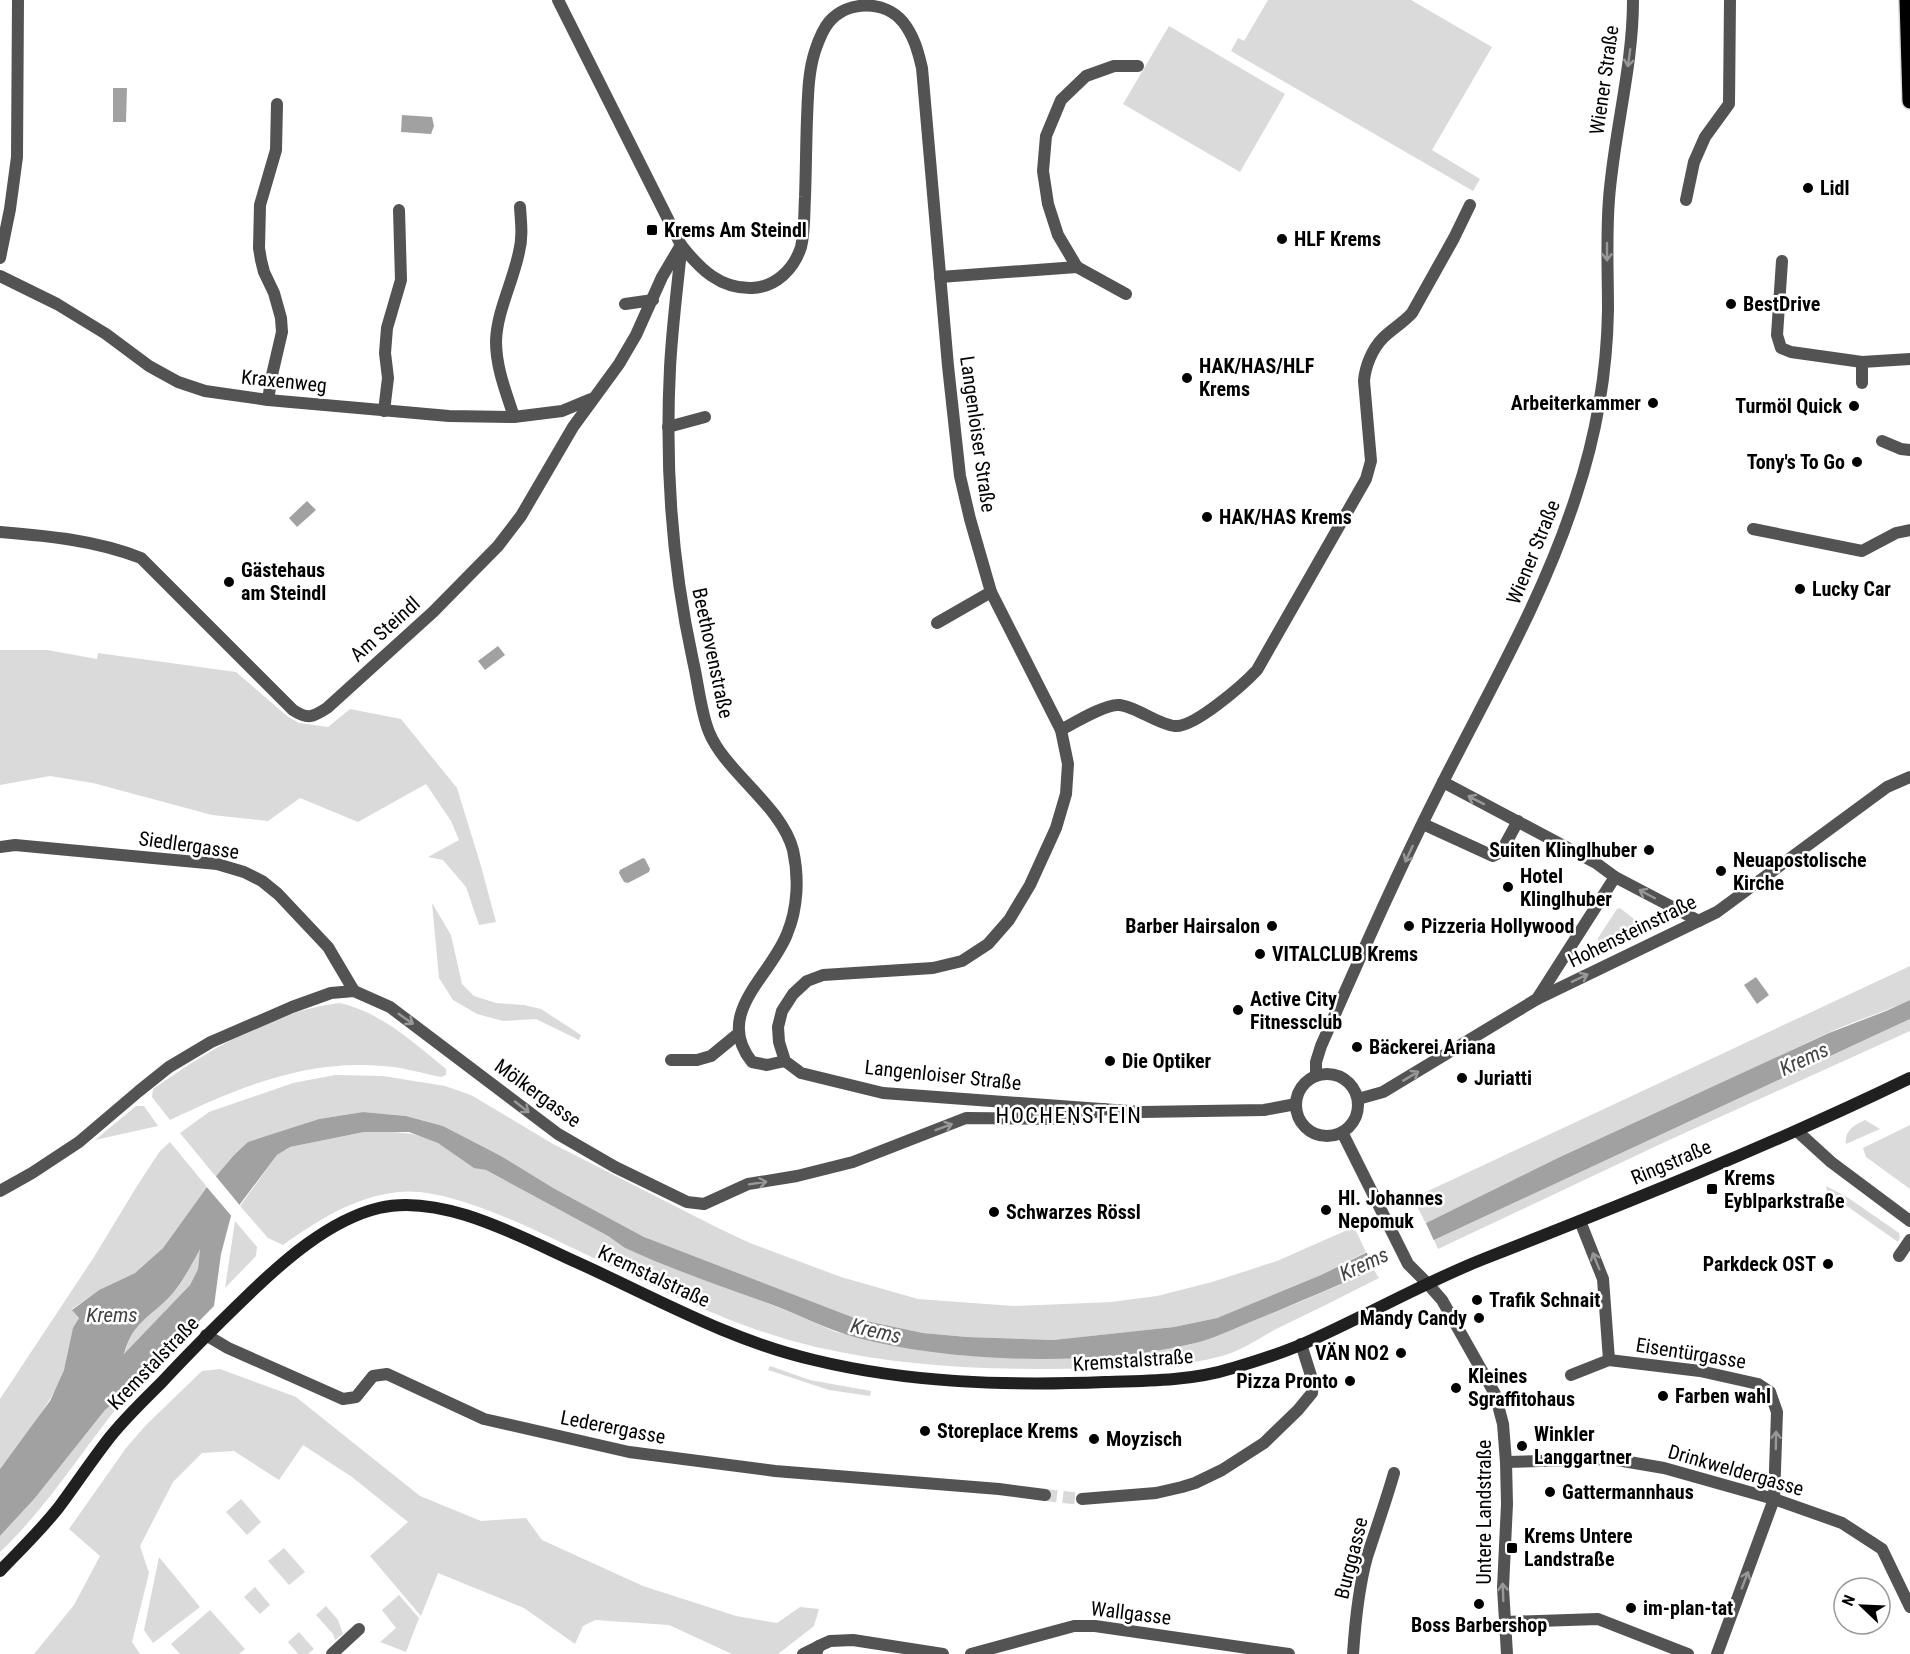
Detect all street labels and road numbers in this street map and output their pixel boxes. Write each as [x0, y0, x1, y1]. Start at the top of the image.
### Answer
street label: Wiener Straße [1584, 24, 1624, 136]
street label: Langenloiser Straße [955, 354, 1001, 514]
street label: Kraxenweg [240, 365, 328, 397]
street label: Wiener Straße [1501, 496, 1565, 608]
street label: Beethovenstraße [687, 586, 739, 720]
street label: Am Steindl [345, 591, 425, 667]
street label: Siedlergasse [137, 826, 241, 864]
street label: Hohensteinstraße [1564, 890, 1700, 972]
street label: Mölkergasse [490, 1054, 586, 1132]
street label: Langenloiser Straße [863, 1055, 1023, 1095]
street label: Ringstraße [1627, 1134, 1715, 1190]
street label: Kremstalstraße [594, 1240, 714, 1312]
street label: Kremstalstraße [102, 1311, 204, 1415]
street label: Eisentürgasse [1634, 1332, 1748, 1374]
street label: Kremstalstraße [1072, 1344, 1194, 1376]
street label: Lederergasse [558, 1405, 668, 1449]
street label: Drinkweldergasse [1665, 1439, 1807, 1501]
street label: Untere Landstraße [1472, 1440, 1496, 1584]
street label: Burggasse [1329, 1515, 1373, 1601]
street label: Wallgasse [1089, 1596, 1173, 1630]

